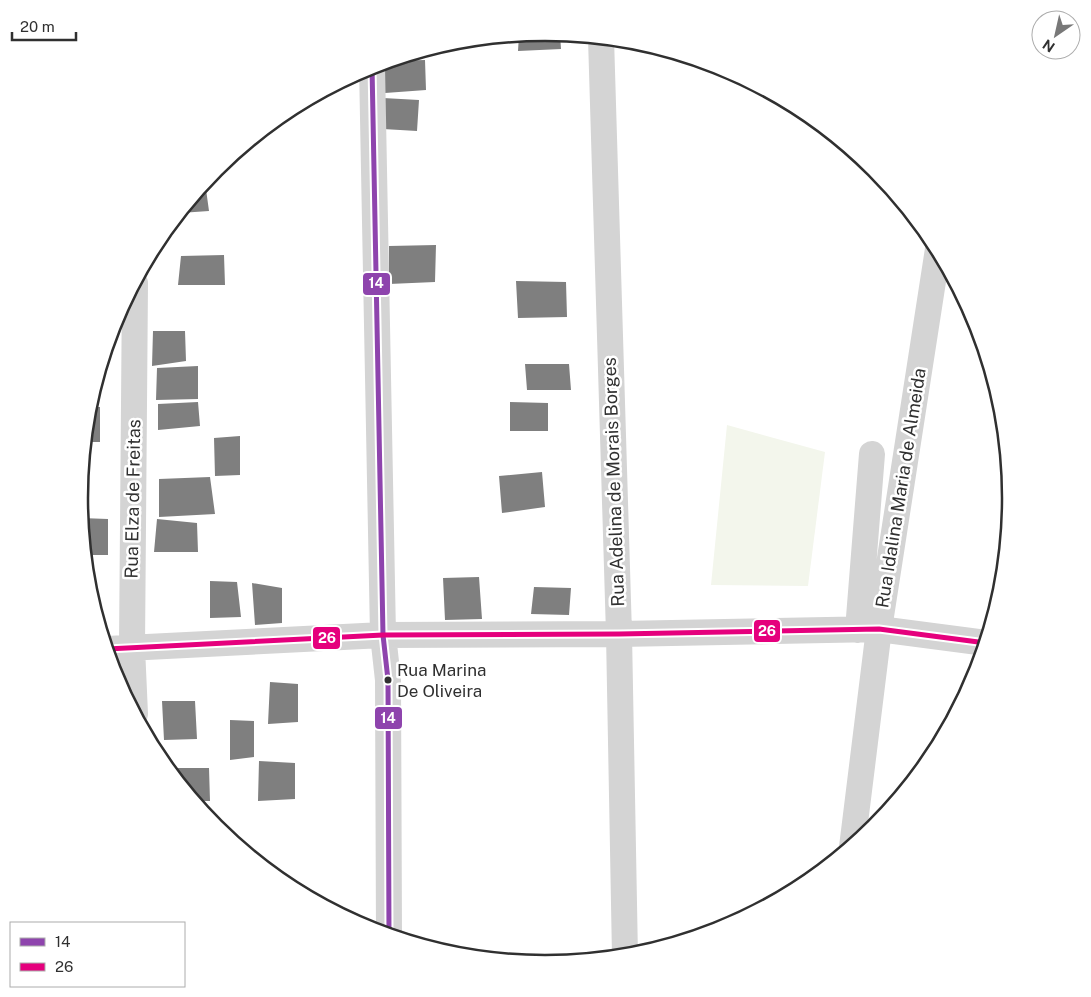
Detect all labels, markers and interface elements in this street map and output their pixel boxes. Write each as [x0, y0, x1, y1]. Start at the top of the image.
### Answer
scale bar [12, 10, 76, 42]
north arrow [1031, 10, 1081, 60]
text: 20 m [20, 18, 55, 35]
text: N [1040, 36, 1058, 55]
line badge: 14 [362, 272, 391, 296]
text: 14 [368, 275, 384, 291]
street label: Rua Adelina de Morais Borges [599, 357, 628, 607]
street label: Rua Idalina Maria de Almeida [871, 366, 930, 609]
street label: Rua Elza de Freitas [121, 419, 144, 579]
line badge: 26 [753, 619, 781, 643]
text: 26 [758, 623, 776, 639]
line badge: 26 [312, 626, 341, 650]
text: 26 [318, 630, 336, 646]
place label: Rua Marina De Oliveira [397, 660, 486, 701]
marker: Rua Marina De Oliveira [383, 675, 393, 685]
line badge: 14 [374, 706, 403, 730]
text: 14 [380, 710, 396, 726]
legend [10, 922, 185, 987]
text: 14 [55, 933, 71, 950]
text: 26 [55, 958, 73, 975]

